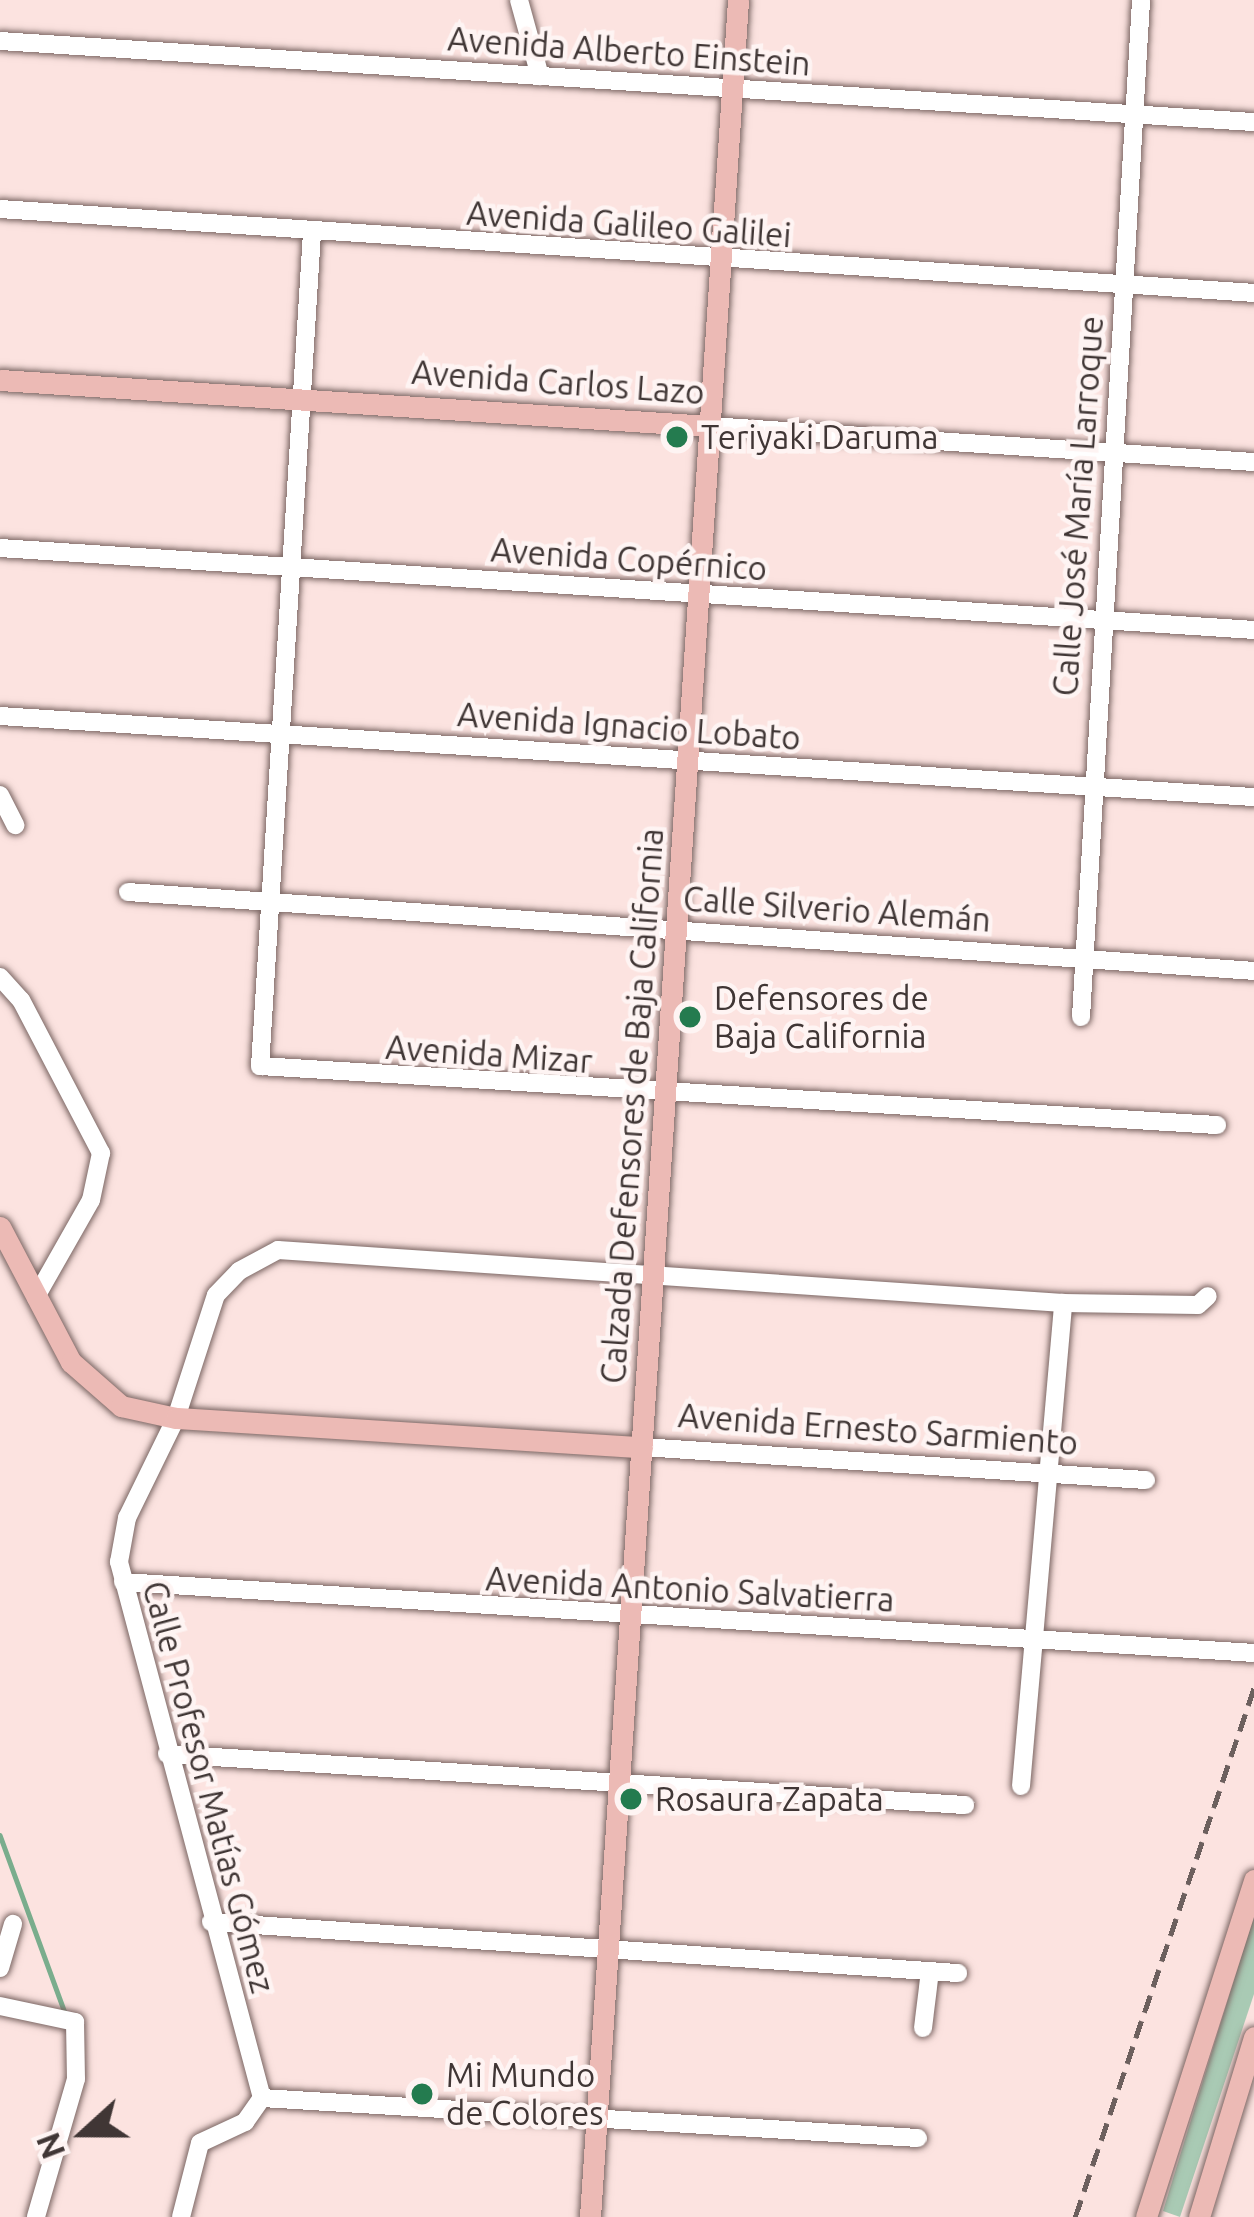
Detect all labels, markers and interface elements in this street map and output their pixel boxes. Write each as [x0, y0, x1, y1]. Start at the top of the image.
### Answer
street label: Avenida Alberto Einstein [446, 19, 812, 83]
street label: Avenida Galileo Galilei [465, 193, 793, 255]
street label: Calle José María Larroque [1045, 315, 1111, 697]
street label: Avenida Carlos Lazo [410, 352, 706, 412]
place label: Teriyaki Daruma [701, 417, 939, 457]
marker: Teriyaki Daruma [664, 424, 690, 450]
street label: Avenida Copérnico [490, 530, 768, 588]
street label: Avenida Ignacio Lobato [456, 694, 802, 758]
street label: Calzada Defensores de Baja California [593, 827, 671, 1385]
street label: Calle Silverio Alemán [682, 878, 992, 940]
place label: Defensores de Baja California [714, 978, 929, 1056]
marker: Defensores de Baja California [677, 1004, 703, 1030]
street label: Avenida Mizar [384, 1027, 594, 1081]
street label: Avenida Ernesto Sarmiento [677, 1395, 1079, 1463]
street label: Avenida Antonio Salvatierra [485, 1559, 895, 1619]
street label: Calle Profesor Matías Gómez [135, 1577, 283, 1997]
place label: Rosaura Zapata [655, 1779, 884, 1819]
marker: Rosaura Zapata [618, 1786, 644, 1812]
place label: Mi Mundo de Colores [446, 2055, 604, 2133]
north arrow [24, 2073, 144, 2193]
marker: Mi Mundo de Colores [409, 2081, 435, 2107]
text: N [28, 2128, 72, 2164]

